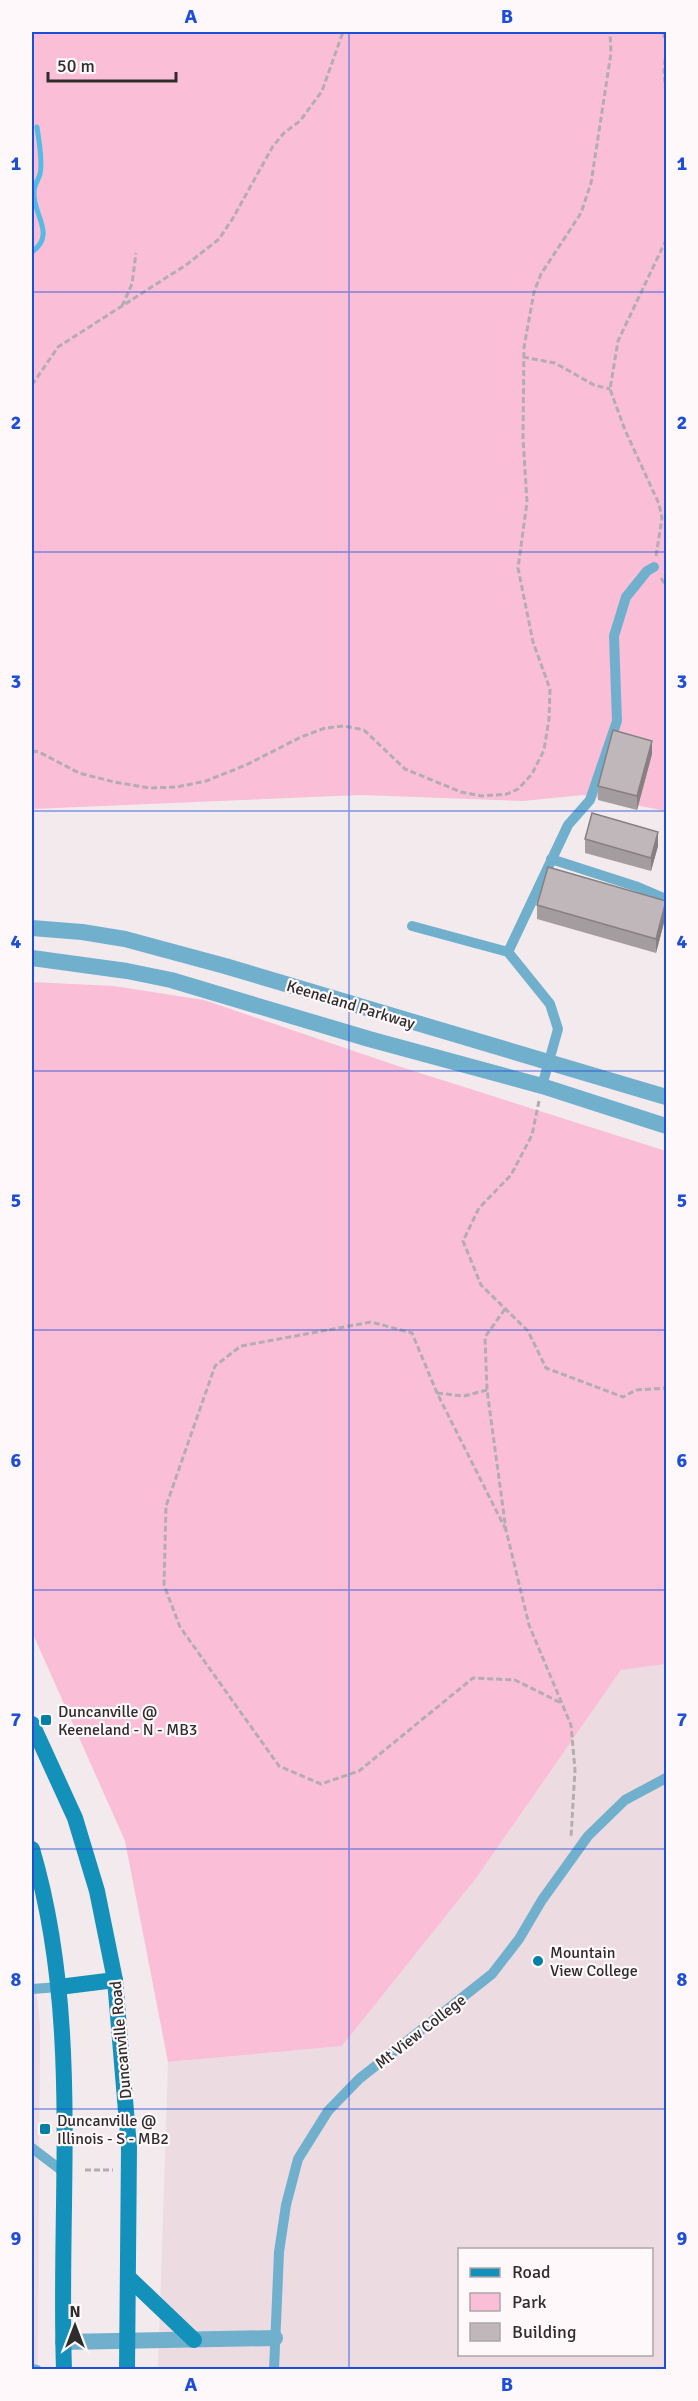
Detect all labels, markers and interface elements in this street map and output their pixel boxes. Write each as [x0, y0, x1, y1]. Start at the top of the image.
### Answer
text: A [185, 4, 198, 29]
text: B [501, 4, 513, 29]
scale bar [48, 45, 176, 83]
text: 50 m [57, 55, 95, 77]
text: 1 [11, 151, 22, 176]
text: 1 [677, 151, 688, 176]
text: 2 [11, 410, 21, 435]
text: 2 [677, 410, 687, 435]
text: 3 [11, 669, 21, 694]
text: 3 [677, 669, 687, 694]
text: 4 [11, 929, 22, 954]
text: 4 [677, 929, 688, 954]
street label: Keeneland Parkway [284, 976, 418, 1034]
text: 5 [11, 1188, 21, 1213]
text: 5 [677, 1188, 687, 1213]
text: 6 [11, 1448, 22, 1473]
text: 6 [677, 1448, 688, 1473]
place label: Duncanville @ Keeneland - N - MB3 [58, 1702, 197, 1740]
text: 7 [11, 1707, 22, 1732]
text: 7 [677, 1707, 688, 1732]
marker: Duncanville @ Keeneland - N - MB3 [39, 1713, 53, 1727]
place label: Mountain View College [550, 1943, 638, 1981]
marker: Mountain View College [531, 1954, 545, 1968]
text: 8 [11, 1967, 22, 1992]
text: 8 [677, 1967, 688, 1992]
street label: Duncanville Road [106, 1980, 136, 2100]
street label: Mt View College [371, 1990, 470, 2073]
place label: Duncanville @ Illinois - S - MB2 [57, 2111, 169, 2149]
marker: Duncanville @ Illinois - S - MB2 [38, 2122, 52, 2136]
text: 9 [11, 2226, 22, 2251]
text: 9 [677, 2226, 688, 2251]
legend [458, 2248, 653, 2356]
text: Road [512, 2261, 551, 2283]
text: Park [512, 2291, 547, 2313]
north arrow [45, 2296, 105, 2356]
text: N [69, 2302, 81, 2322]
text: Building [512, 2321, 576, 2343]
text: A [185, 2372, 198, 2397]
text: B [501, 2372, 513, 2397]

